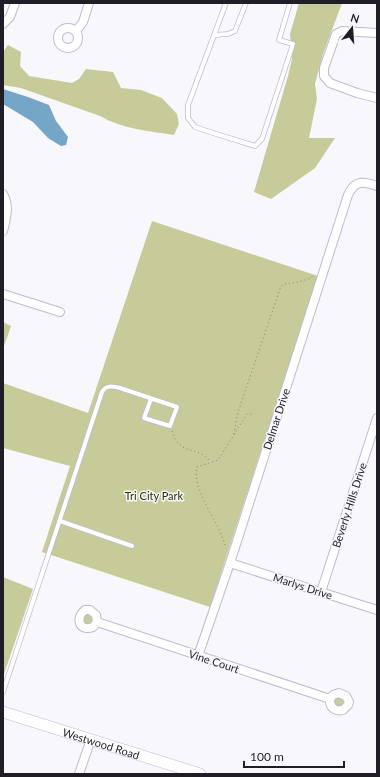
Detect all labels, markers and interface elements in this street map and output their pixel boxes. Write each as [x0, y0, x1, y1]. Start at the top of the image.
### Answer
north arrow [332, 8, 372, 48]
text: N [349, 11, 361, 25]
street label: Delmar Drive [260, 386, 292, 451]
street label: Beverly Hills Drive [329, 461, 369, 549]
park label: Tri City Park [125, 489, 184, 502]
street label: Marlys Drive [272, 570, 334, 602]
street label: Vine Court [187, 647, 241, 675]
street label: Westwood Road [61, 725, 141, 761]
scale bar [244, 743, 344, 769]
text: 100 m [250, 749, 284, 764]

